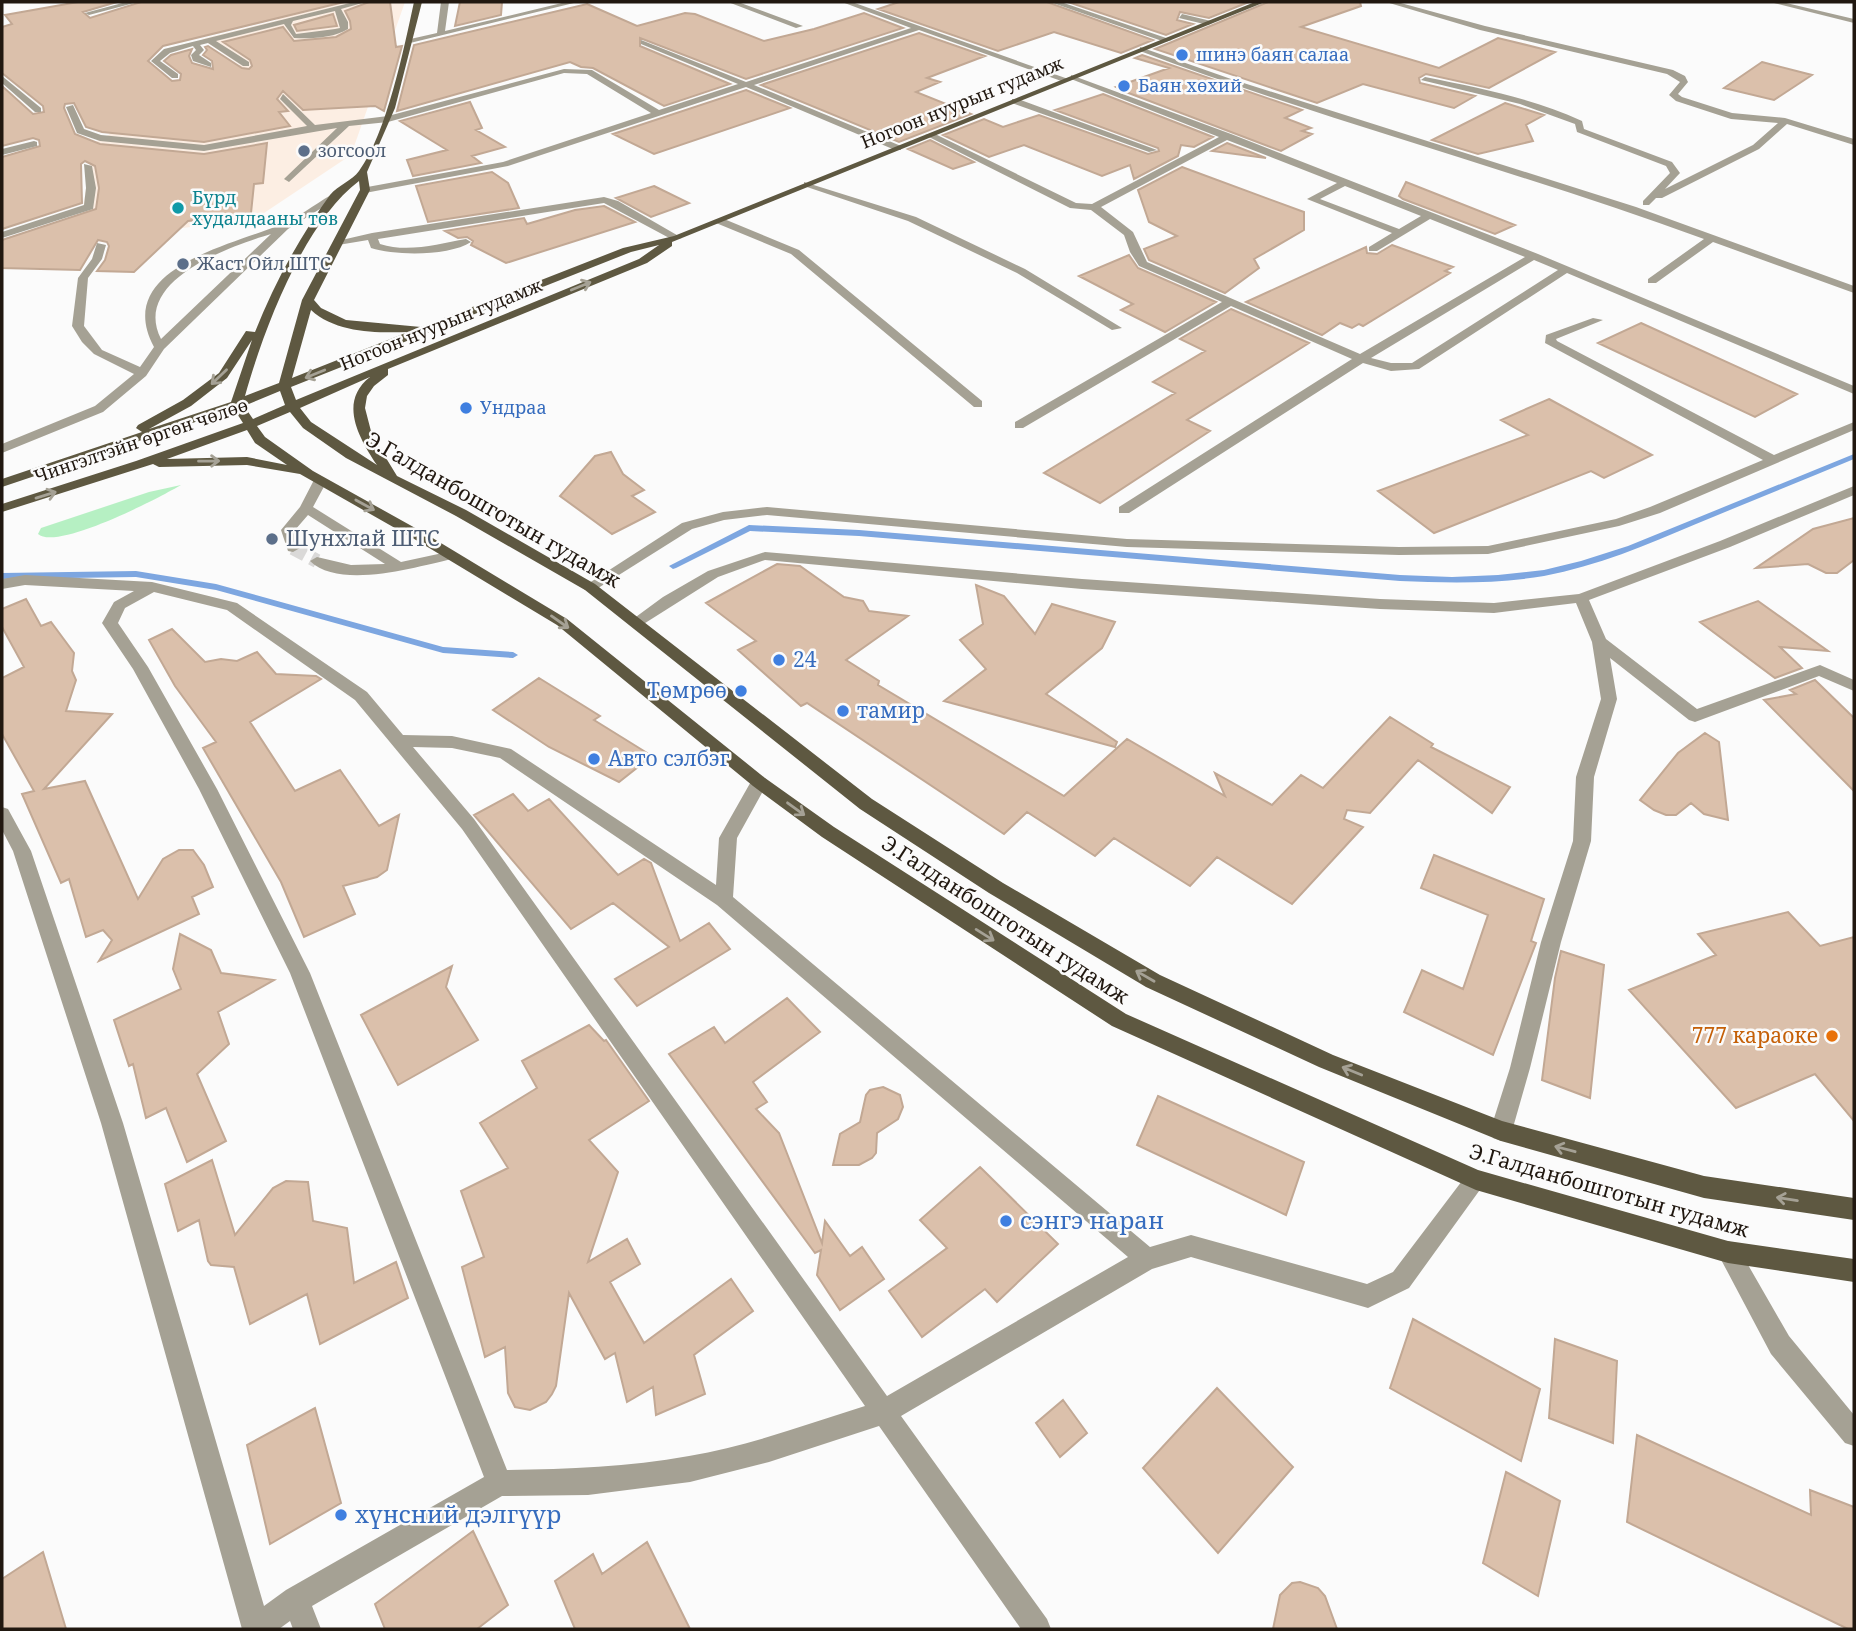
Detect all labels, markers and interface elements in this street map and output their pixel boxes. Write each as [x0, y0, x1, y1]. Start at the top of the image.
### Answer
place label: шинэ баян салаа [1196, 42, 1349, 66]
marker: шинэ баян салаа [1174, 47, 1190, 63]
street label: Ногоон нуурын гудамж [857, 50, 1067, 154]
place label: Баян хөхий [1138, 73, 1242, 97]
marker: Баян хөхий [1116, 78, 1132, 94]
place label: зогсоол [318, 138, 386, 162]
marker: зогсоол [296, 143, 312, 159]
place label: Бүрд худалдааны төв [192, 185, 338, 230]
marker: Бүрд худалдааны төв [170, 200, 186, 216]
place label: Жаст Ойл ШТС [196, 251, 331, 275]
marker: Жаст Ойл ШТС [175, 256, 191, 272]
street label: Ногоон нуурын гудамж [336, 272, 546, 376]
one-way arrow [570, 279, 592, 292]
one-way arrow [211, 368, 228, 385]
one-way arrow [305, 368, 327, 381]
street label: Чингэлтэйн өргөн чөлөө [31, 392, 251, 488]
place label: Ундраа [480, 395, 547, 419]
marker: Ундраа [458, 400, 474, 416]
street label: Э.Галданбошготын гудамж [361, 425, 626, 594]
one-way arrow [198, 454, 221, 468]
one-way arrow [35, 487, 57, 500]
one-way arrow [354, 498, 374, 512]
place label: Шунхлай ШТС [286, 524, 440, 552]
marker: Шунхлай ШТС [264, 531, 280, 547]
one-way arrow [550, 614, 569, 629]
place label: 24 [793, 645, 817, 673]
marker: 24 [771, 652, 787, 668]
place label: Төмрөө [647, 676, 727, 704]
marker: Төмрөө [733, 683, 749, 699]
place label: тамир [857, 696, 925, 724]
marker: тамир [835, 703, 851, 719]
place label: Авто сэлбэг [608, 744, 729, 772]
marker: Авто сэлбэг [586, 751, 602, 767]
one-way arrow [786, 801, 805, 816]
street label: Э.Галданбошготын гудамж [877, 829, 1135, 1010]
one-way arrow [974, 929, 994, 943]
one-way arrow [1135, 969, 1156, 982]
place label: 777 караоке [1692, 1021, 1818, 1049]
marker: 777 караоке [1824, 1028, 1840, 1044]
one-way arrow [1341, 1064, 1363, 1077]
street label: Э.Галданбошготын гудамж [1466, 1137, 1752, 1243]
one-way arrow [1554, 1142, 1577, 1155]
one-way arrow [1776, 1192, 1799, 1205]
place label: сэнгэ наран [1020, 1203, 1164, 1236]
marker: сэнгэ наран [998, 1213, 1014, 1229]
place label: хүнсний дэлгүүр [355, 1497, 561, 1530]
marker: хүнсний дэлгүүр [333, 1507, 349, 1523]

